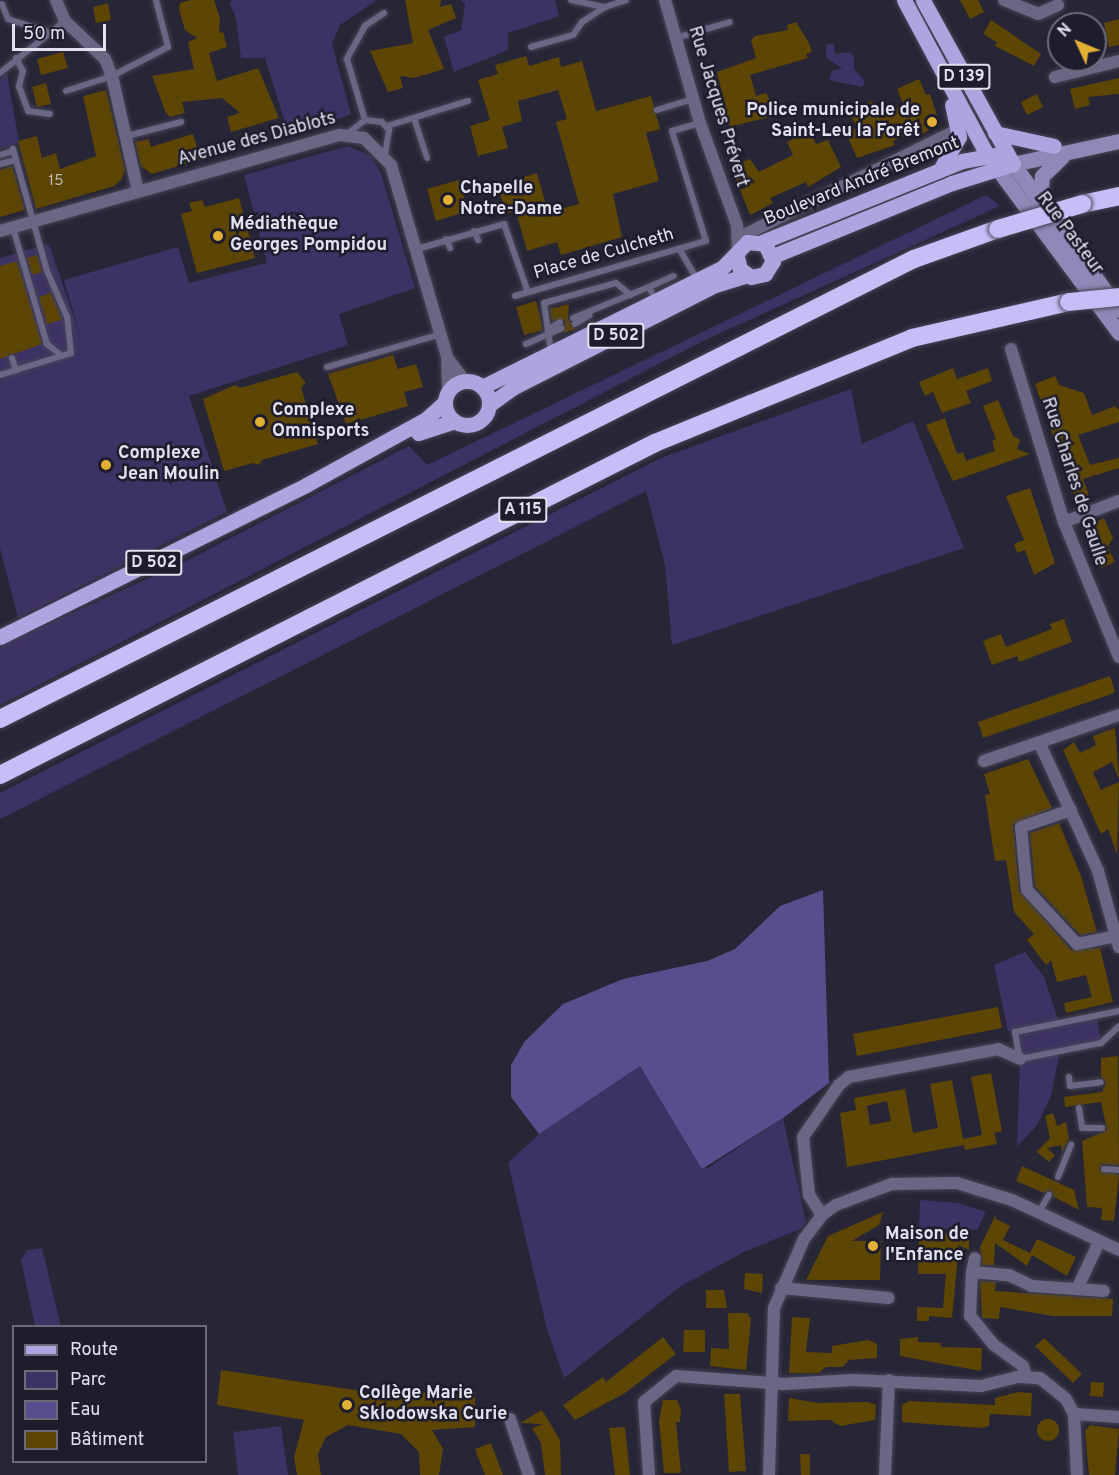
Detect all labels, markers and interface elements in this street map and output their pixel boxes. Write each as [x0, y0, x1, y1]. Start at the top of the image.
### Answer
scale bar [15, 12, 110, 50]
north arrow [1047, 12, 1107, 72]
text: N [1054, 20, 1077, 42]
text: 50 m [23, 23, 65, 46]
street label: Rue Jacques Prévert [682, 24, 752, 190]
road number: D 139 [937, 64, 991, 90]
place label: Police municipale de Saint-Leu la Forêt [746, 101, 920, 144]
street label: Avenue des Diablots [176, 109, 338, 171]
marker: Police municipale de Saint-Leu la Forêt [925, 115, 939, 129]
street label: Boulevard André Bremont [761, 133, 963, 231]
house number: 15 [49, 173, 63, 191]
place label: Chapelle Notre-Dame [460, 179, 562, 222]
street label: Rue Pasteur [1031, 188, 1107, 280]
marker: Chapelle Notre-Dame [441, 193, 455, 207]
place label: Médiathèque Georges Pompidou [230, 215, 387, 258]
street label: Place de Culcheth [531, 225, 677, 285]
marker: Médiathèque Georges Pompidou [211, 229, 225, 243]
road number: D 502 [586, 323, 646, 349]
street label: Rue Charles de Gaulle [1036, 395, 1110, 569]
place label: Complexe Omnisports [272, 401, 369, 444]
marker: Complexe Omnisports [253, 415, 267, 429]
place label: Complexe Jean Moulin [118, 444, 220, 486]
marker: Complexe Jean Moulin [99, 458, 113, 472]
road number: A 115 [498, 497, 548, 523]
road number: D 502 [124, 550, 184, 576]
place label: Maison de l'Enfance [885, 1225, 969, 1268]
marker: Maison de l'Enfance [866, 1239, 880, 1253]
legend [12, 1325, 207, 1463]
text: Route [70, 1339, 118, 1362]
text: Parc [70, 1369, 106, 1392]
place label: Collège Marie Sklodowska Curie [359, 1384, 507, 1426]
marker: Collège Marie Sklodowska Curie [340, 1398, 354, 1412]
text: Eau [70, 1399, 100, 1422]
text: Bâtiment [70, 1429, 144, 1452]

